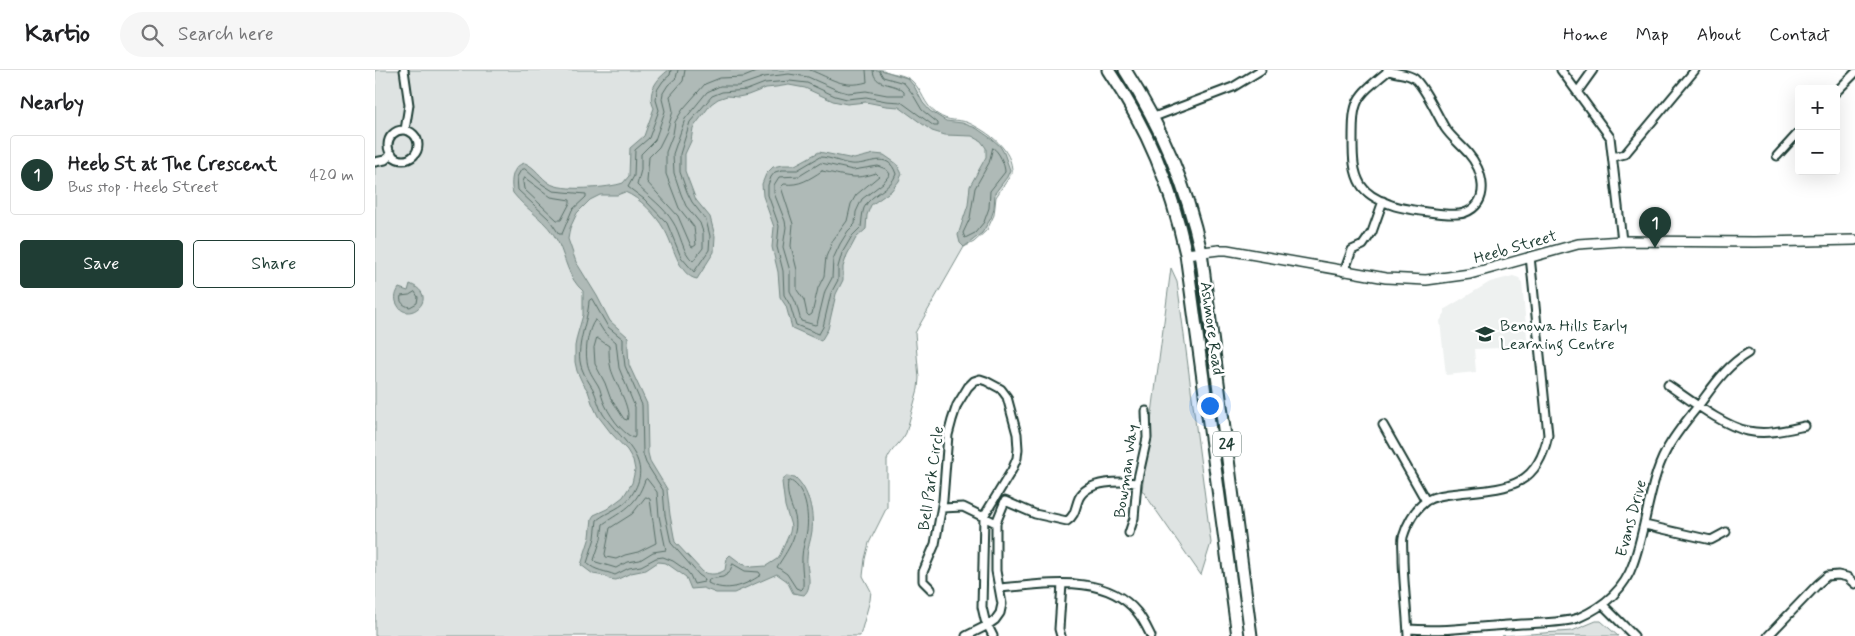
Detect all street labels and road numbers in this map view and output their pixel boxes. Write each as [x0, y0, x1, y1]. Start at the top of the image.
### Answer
street label: Heeb Street [1471, 225, 1560, 269]
street label: Ashmore Road [1195, 280, 1228, 376]
street label: Bowman Way [1110, 423, 1143, 519]
street label: Bell Park Circle [914, 425, 949, 532]
road number: 24 [1213, 432, 1241, 456]
street label: Evans Drive [1611, 477, 1652, 559]

